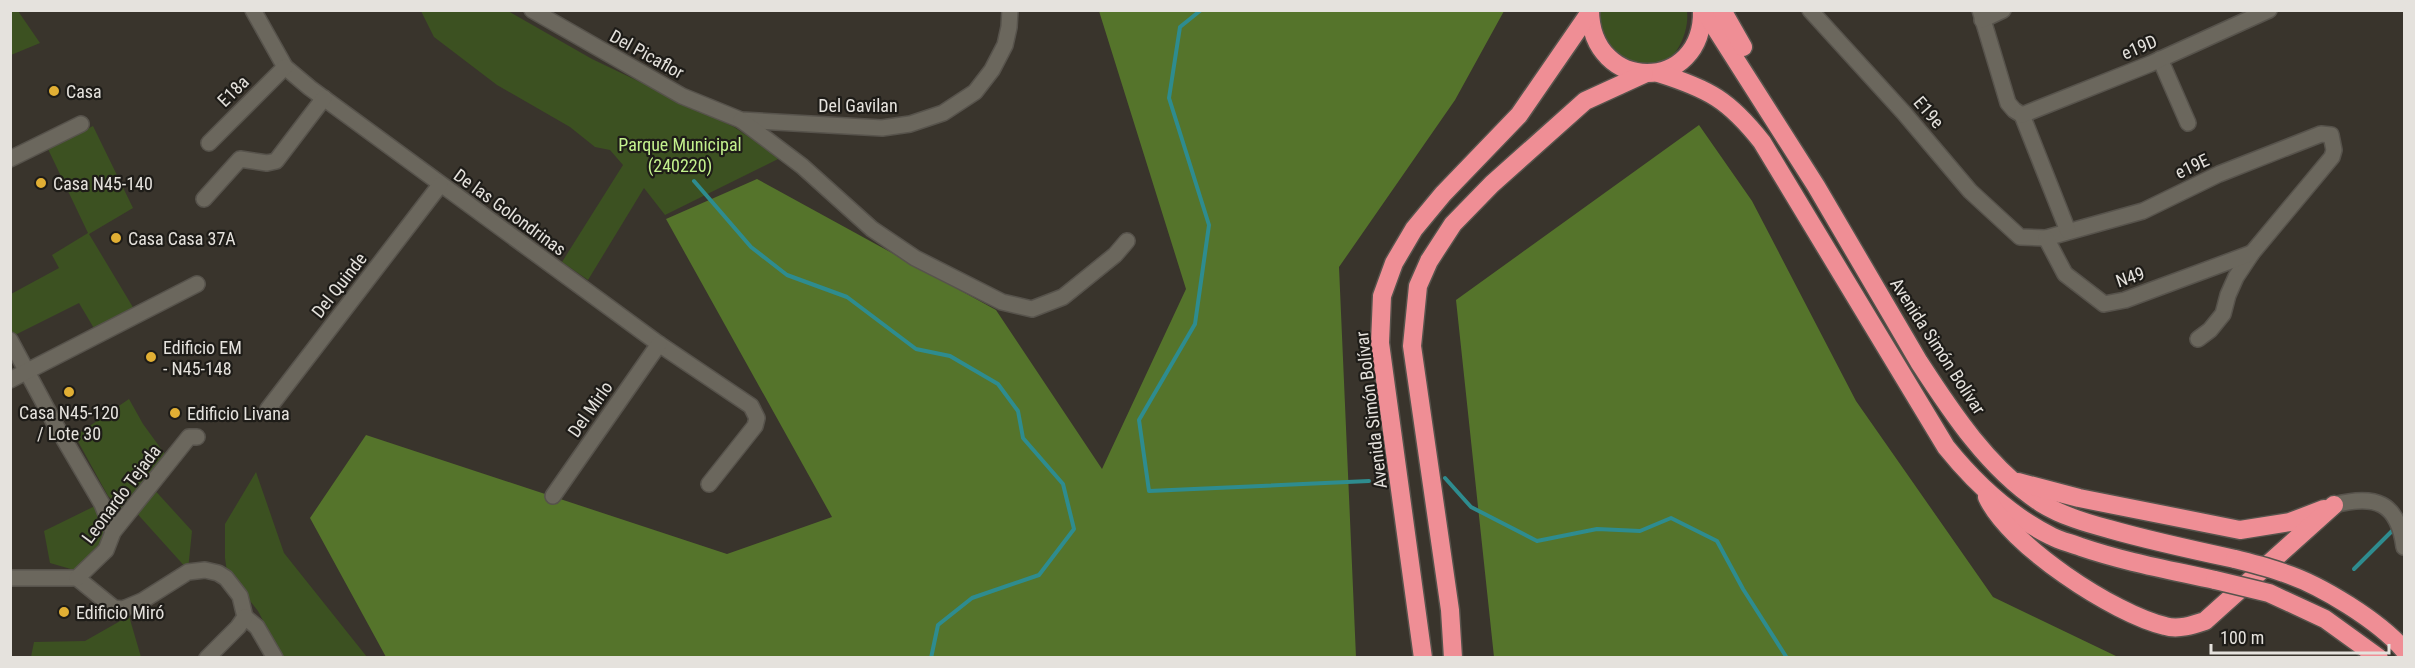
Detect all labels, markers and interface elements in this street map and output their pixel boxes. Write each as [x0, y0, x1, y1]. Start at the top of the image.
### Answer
street label: Del Picaflor [606, 25, 688, 83]
street label: e19D [2118, 30, 2160, 64]
street label: E18a [213, 71, 253, 111]
place label: Casa [66, 81, 102, 102]
marker: Casa [47, 84, 61, 98]
street label: E19e [1910, 92, 1948, 132]
street label: Del Gavilan [818, 95, 898, 116]
park label: Parque Municipal (240220) [618, 134, 742, 177]
street label: e19E [2172, 149, 2212, 183]
street label: De las Golondrinas [450, 164, 570, 260]
place label: Casa N45-140 [53, 173, 153, 194]
marker: Casa N45-140 [34, 176, 48, 190]
place label: Casa Casa 37A [128, 228, 236, 249]
marker: Casa Casa 37A [109, 231, 123, 245]
street label: Del Quinde [307, 248, 371, 322]
street label: N49 [2113, 262, 2147, 292]
street label: Avenida Simón Bolívar [1886, 274, 1990, 419]
street label: Avenida Simón Bolívar [1351, 330, 1391, 490]
place label: Edificio EM - N45-148 [163, 337, 242, 379]
marker: Edificio EM - N45-148 [144, 350, 158, 364]
street label: Del Mirlo [563, 377, 617, 441]
marker: Casa N45-120 / Lote 30 [62, 385, 76, 399]
place label: Casa N45-120 / Lote 30 [19, 402, 119, 444]
place label: Edificio Livana [187, 403, 290, 424]
marker: Edificio Livana [168, 406, 182, 420]
street label: Leonardo Tejada [77, 441, 165, 547]
place label: Edificio Miró [76, 602, 164, 623]
marker: Edificio Miró [57, 605, 71, 619]
scale bar [2211, 617, 2390, 655]
text: 100 m [2220, 627, 2264, 648]

